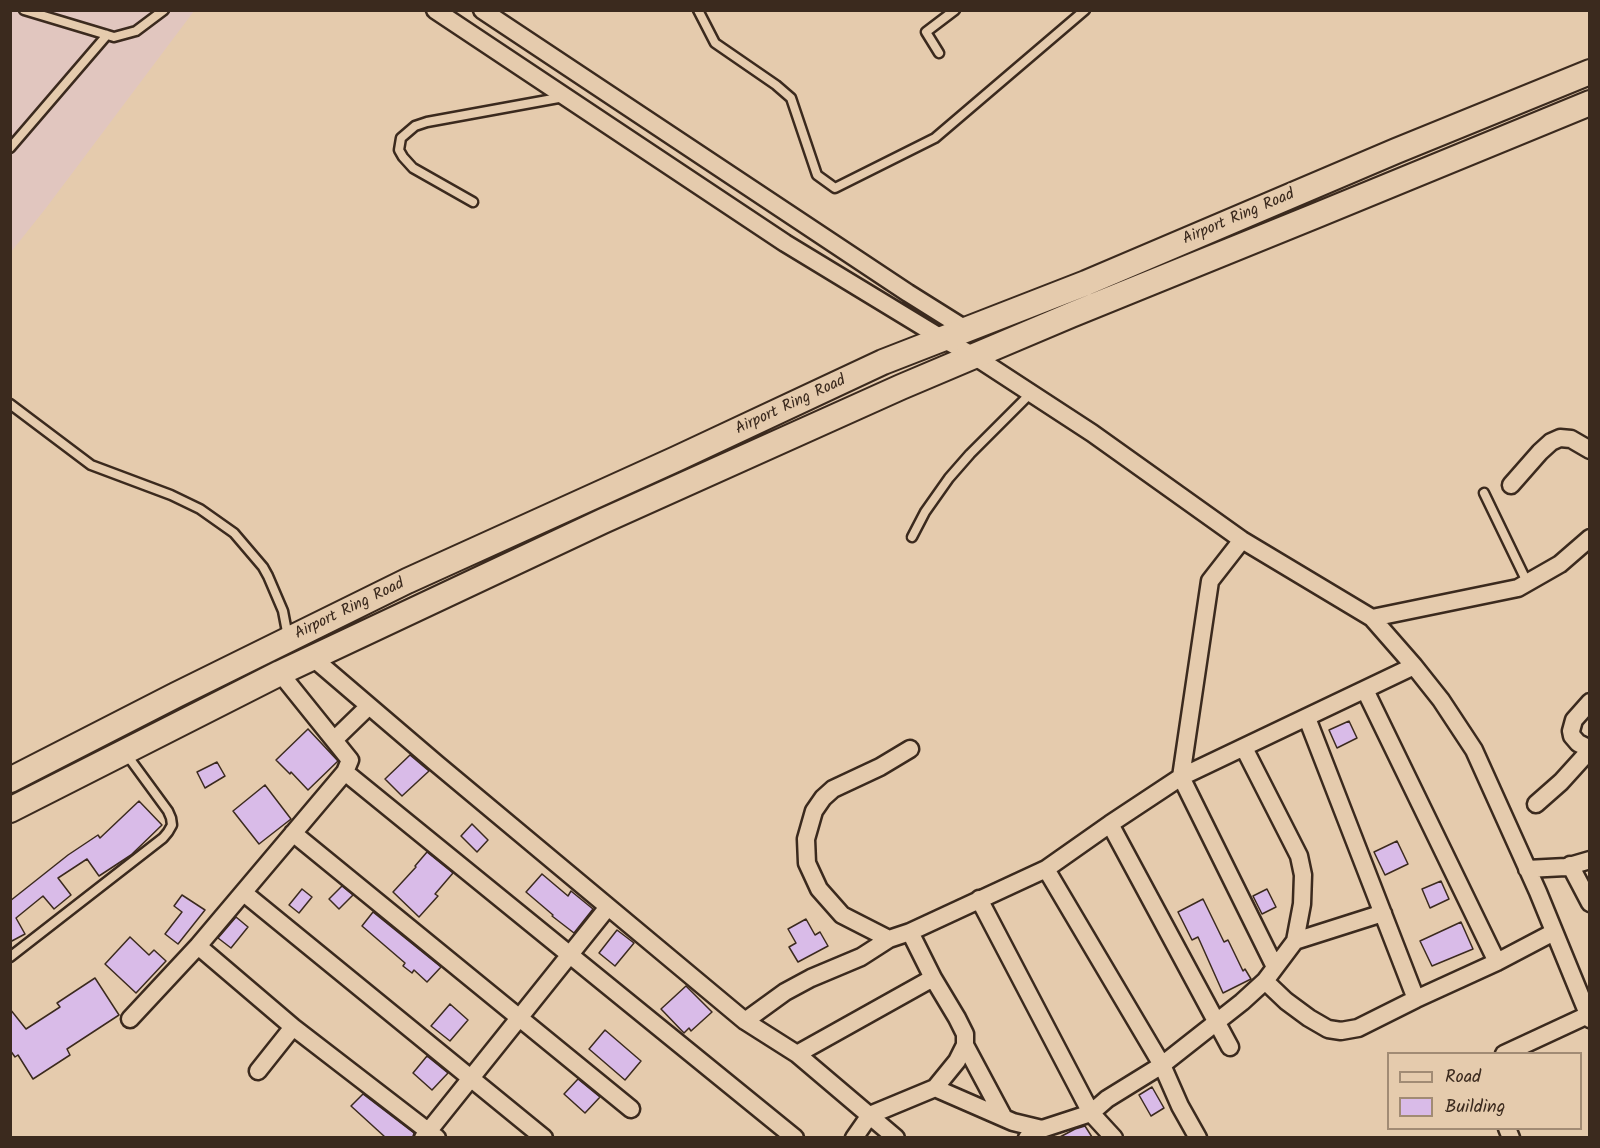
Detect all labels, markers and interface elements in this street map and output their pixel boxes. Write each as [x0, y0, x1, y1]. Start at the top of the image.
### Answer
street label: Airport Ring Road [1180, 186, 1298, 250]
street label: Airport Ring Road [733, 372, 849, 440]
street label: Airport Ring Road [292, 575, 408, 645]
legend [1387, 1052, 1582, 1130]
text: Road [1445, 1063, 1481, 1092]
text: Building [1445, 1093, 1505, 1122]

